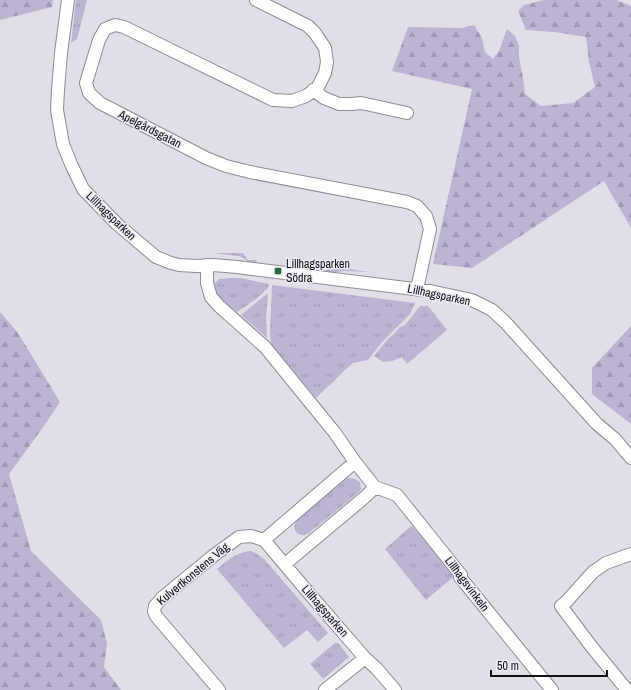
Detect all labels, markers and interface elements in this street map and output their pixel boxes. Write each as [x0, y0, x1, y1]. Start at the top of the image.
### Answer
street label: Apelgårdsgatan [115, 106, 184, 152]
street label: Lillhagsparken [82, 188, 140, 244]
place label: Lillhagsparken Södra [286, 256, 350, 286]
marker: Lillhagsparken Södra [273, 266, 283, 276]
street label: Lillhagsparken [406, 281, 472, 309]
street label: Kulvertkonstens Väg [154, 539, 233, 609]
street label: Lillhagsvinkeln [441, 553, 493, 615]
street label: Lillhagsparken [298, 582, 352, 640]
scale bar [491, 652, 607, 678]
text: 50 m [497, 658, 519, 674]

